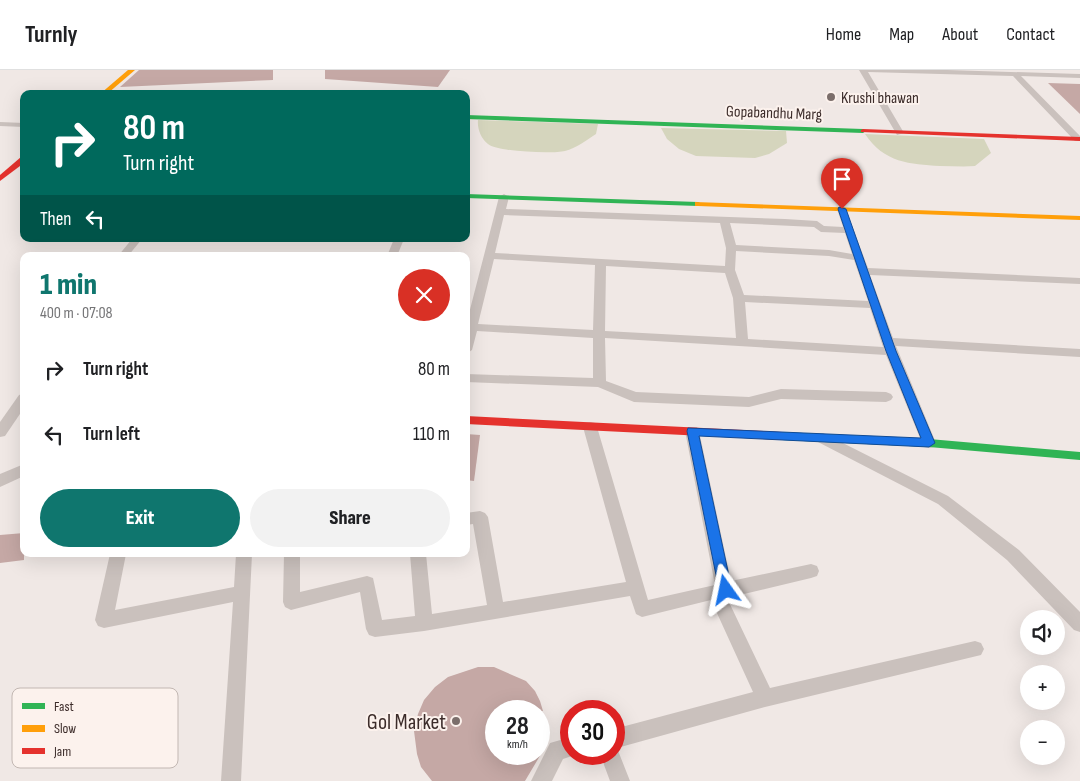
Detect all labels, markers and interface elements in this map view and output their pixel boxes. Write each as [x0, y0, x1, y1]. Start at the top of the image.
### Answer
text: Turnly [25, 20, 78, 49]
text: Home [826, 24, 861, 45]
text: Map [889, 24, 914, 45]
text: About [942, 24, 978, 45]
text: Contact [1006, 24, 1055, 45]
place label: Krushi bhawan [841, 89, 919, 108]
marker: Krushi bhawan [825, 91, 837, 103]
street label: Gopabandhu Marg [726, 102, 822, 125]
text: 80 m [123, 107, 185, 150]
icon: right [40, 110, 105, 175]
text: Turn right [123, 150, 194, 177]
pin [821, 158, 863, 209]
icon: arrive [828, 165, 856, 193]
icon: left [81, 205, 109, 233]
text: Then [40, 208, 71, 231]
text: 1 min [40, 267, 97, 303]
button: close [398, 269, 450, 321]
text: 400 m · 07:08 [40, 304, 113, 323]
icon: right [40, 356, 68, 384]
text: Turn right [83, 358, 148, 381]
text: 80 m [418, 358, 450, 381]
icon: left [40, 421, 68, 449]
text: Turn left [83, 423, 140, 446]
text: 110 m [413, 423, 450, 446]
button: Exit [40, 489, 240, 547]
button: Share [250, 489, 450, 547]
position arrow [699, 563, 751, 615]
map controls [1020, 610, 1065, 765]
button: sound [1020, 610, 1065, 655]
button: + [1020, 665, 1065, 710]
legend [12, 688, 178, 768]
text: Fast [54, 698, 74, 715]
speed limit sign: 30 [560, 700, 625, 765]
place label: Gol Market [367, 709, 446, 736]
text: 28 [506, 711, 529, 742]
marker: Gol Market [450, 715, 462, 727]
text: Slow [54, 720, 76, 737]
button: − [1020, 720, 1065, 765]
text: km/h [507, 737, 528, 752]
text: Jam [53, 743, 71, 760]

